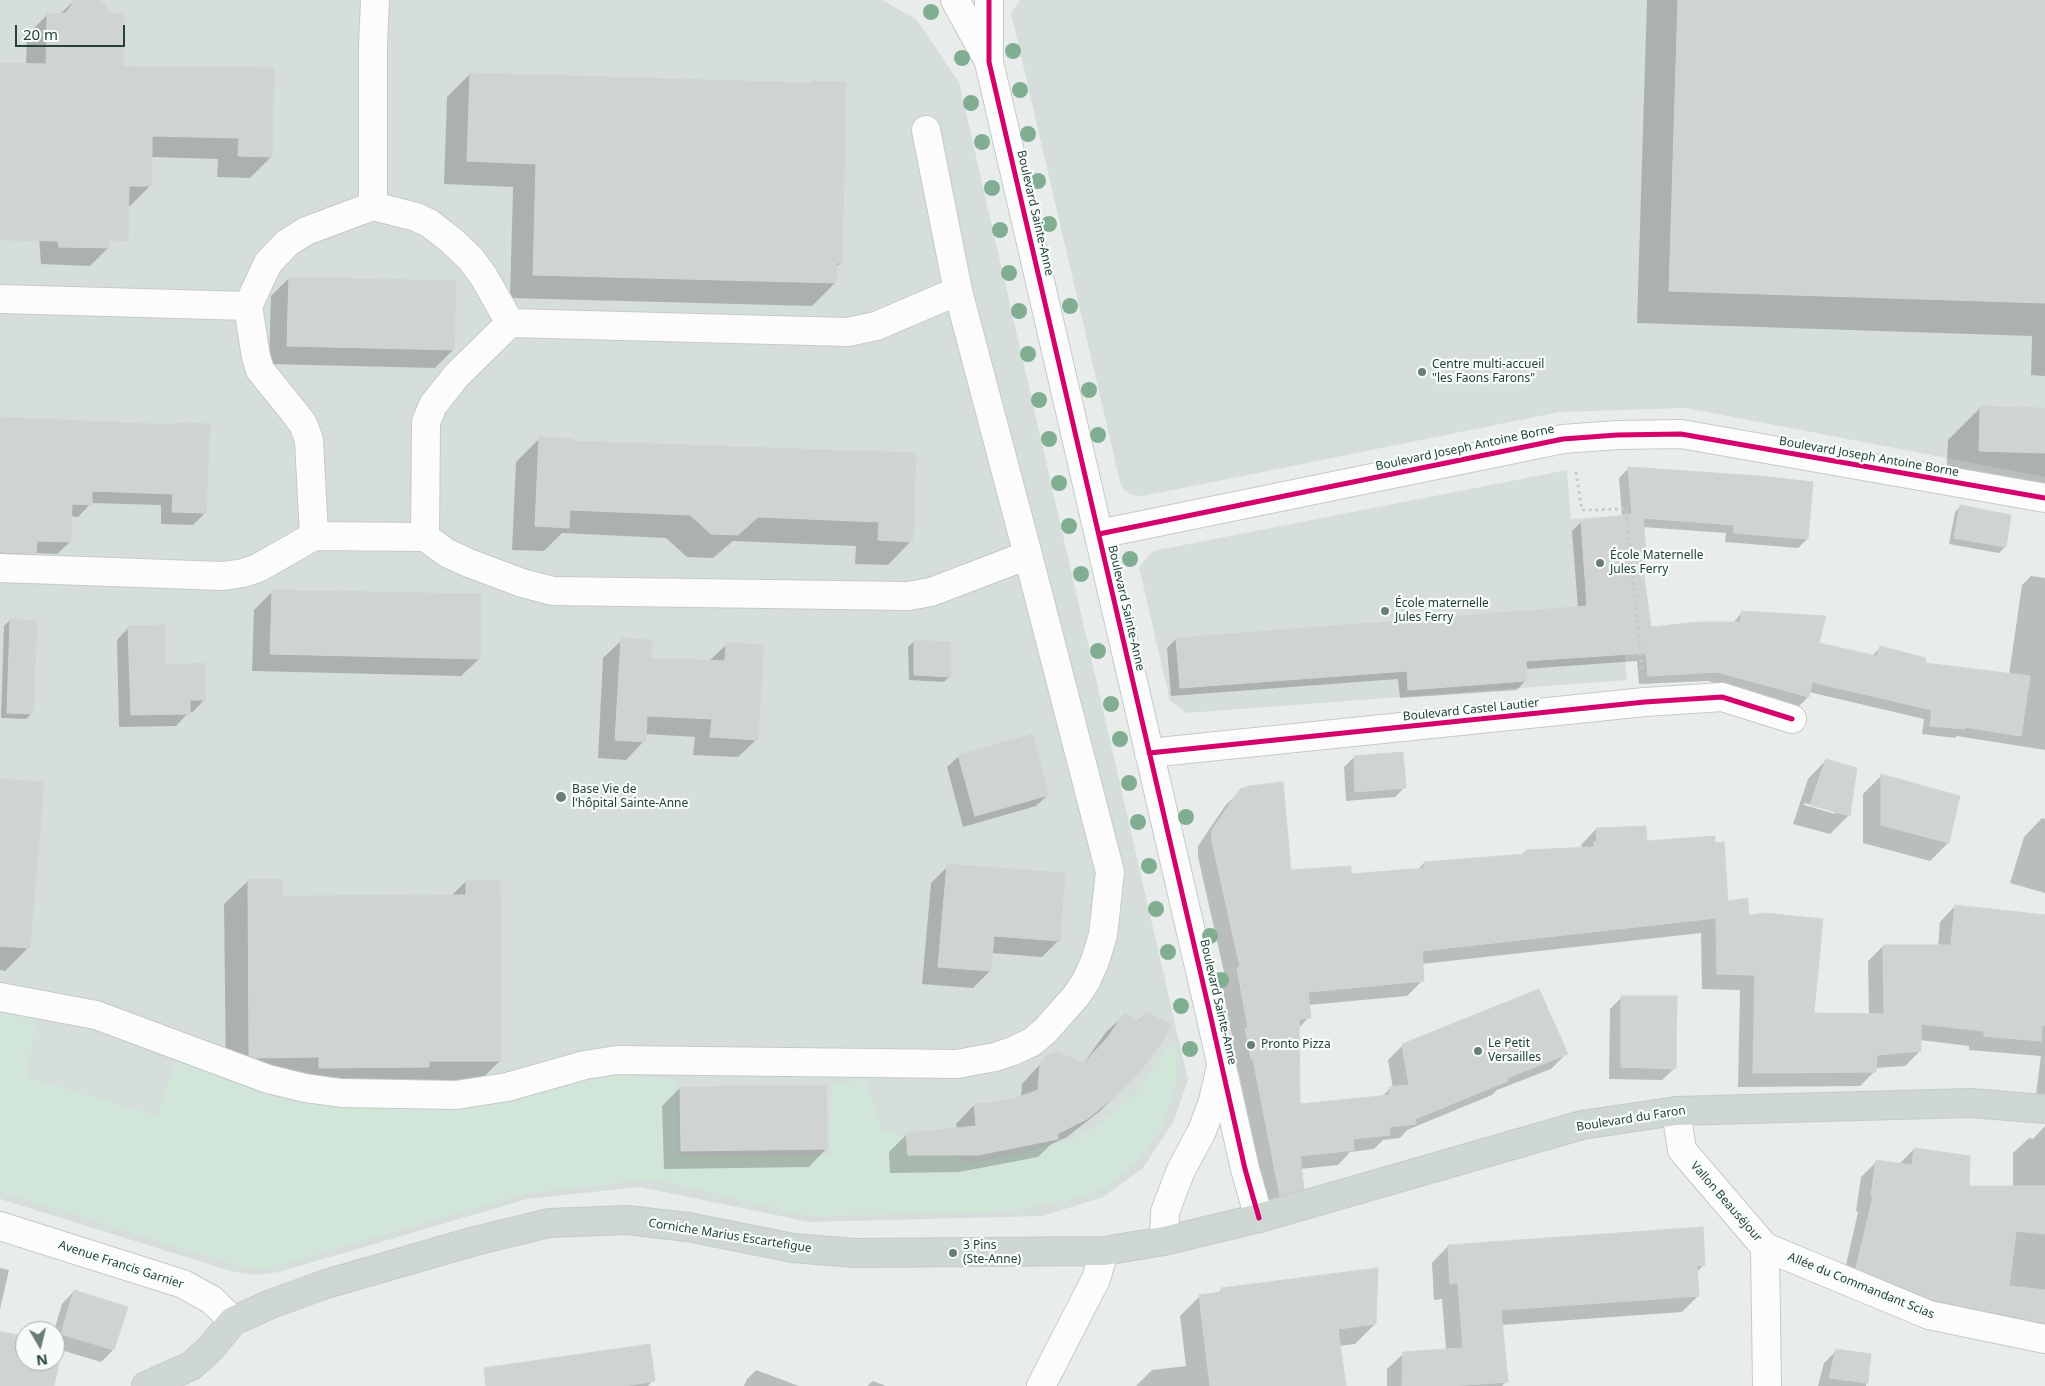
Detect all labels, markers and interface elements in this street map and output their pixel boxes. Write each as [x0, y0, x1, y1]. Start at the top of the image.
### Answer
scale bar [18, 15, 128, 47]
text: 20 m [23, 24, 58, 44]
street label: Boulevard Sainte-Anne [1014, 149, 1056, 277]
place label: Centre multi-accueil "les Faons Farons" [1432, 358, 1544, 386]
marker: Centre multi-accueil "les Faons Farons" [1416, 366, 1428, 378]
street label: Boulevard Joseph Antoine Borne [1374, 422, 1556, 474]
street label: Boulevard Joseph Antoine Borne [1778, 434, 1960, 480]
street label: Boulevard Sainte-Anne [1105, 544, 1147, 672]
place label: École Maternelle Jules Ferry [1610, 549, 1703, 577]
marker: École Maternelle Jules Ferry [1594, 557, 1606, 569]
place label: École maternelle Jules Ferry [1395, 597, 1489, 625]
marker: École maternelle Jules Ferry [1379, 605, 1391, 617]
street label: Boulevard Castel Lautier [1402, 696, 1540, 724]
place label: Base Vie de l'hôpital Sainte-Anne [572, 783, 688, 811]
marker: Base Vie de l'hôpital Sainte-Anne [554, 790, 568, 804]
street label: Boulevard Sainte-Anne [1197, 938, 1239, 1066]
place label: Le Petit Versailles [1488, 1037, 1541, 1065]
place label: Pronto Pizza [1261, 1038, 1331, 1052]
marker: Pronto Pizza [1245, 1039, 1257, 1051]
marker: Le Petit Versailles [1472, 1045, 1484, 1057]
street label: Boulevard du Faron [1575, 1103, 1687, 1135]
street label: Vallon Beauséjour [1687, 1159, 1765, 1245]
street label: Corniche Marius Escartefigue [647, 1216, 813, 1256]
street label: Avenue Francis Garnier [57, 1238, 185, 1292]
place label: 3 Pins (Ste-Anne) [963, 1239, 1021, 1267]
marker: 3 Pins (Ste-Anne) [947, 1247, 959, 1259]
street label: Allée du Commandant Scias [1786, 1250, 1936, 1322]
north arrow [15, 1321, 65, 1371]
text: N [35, 1350, 49, 1371]

